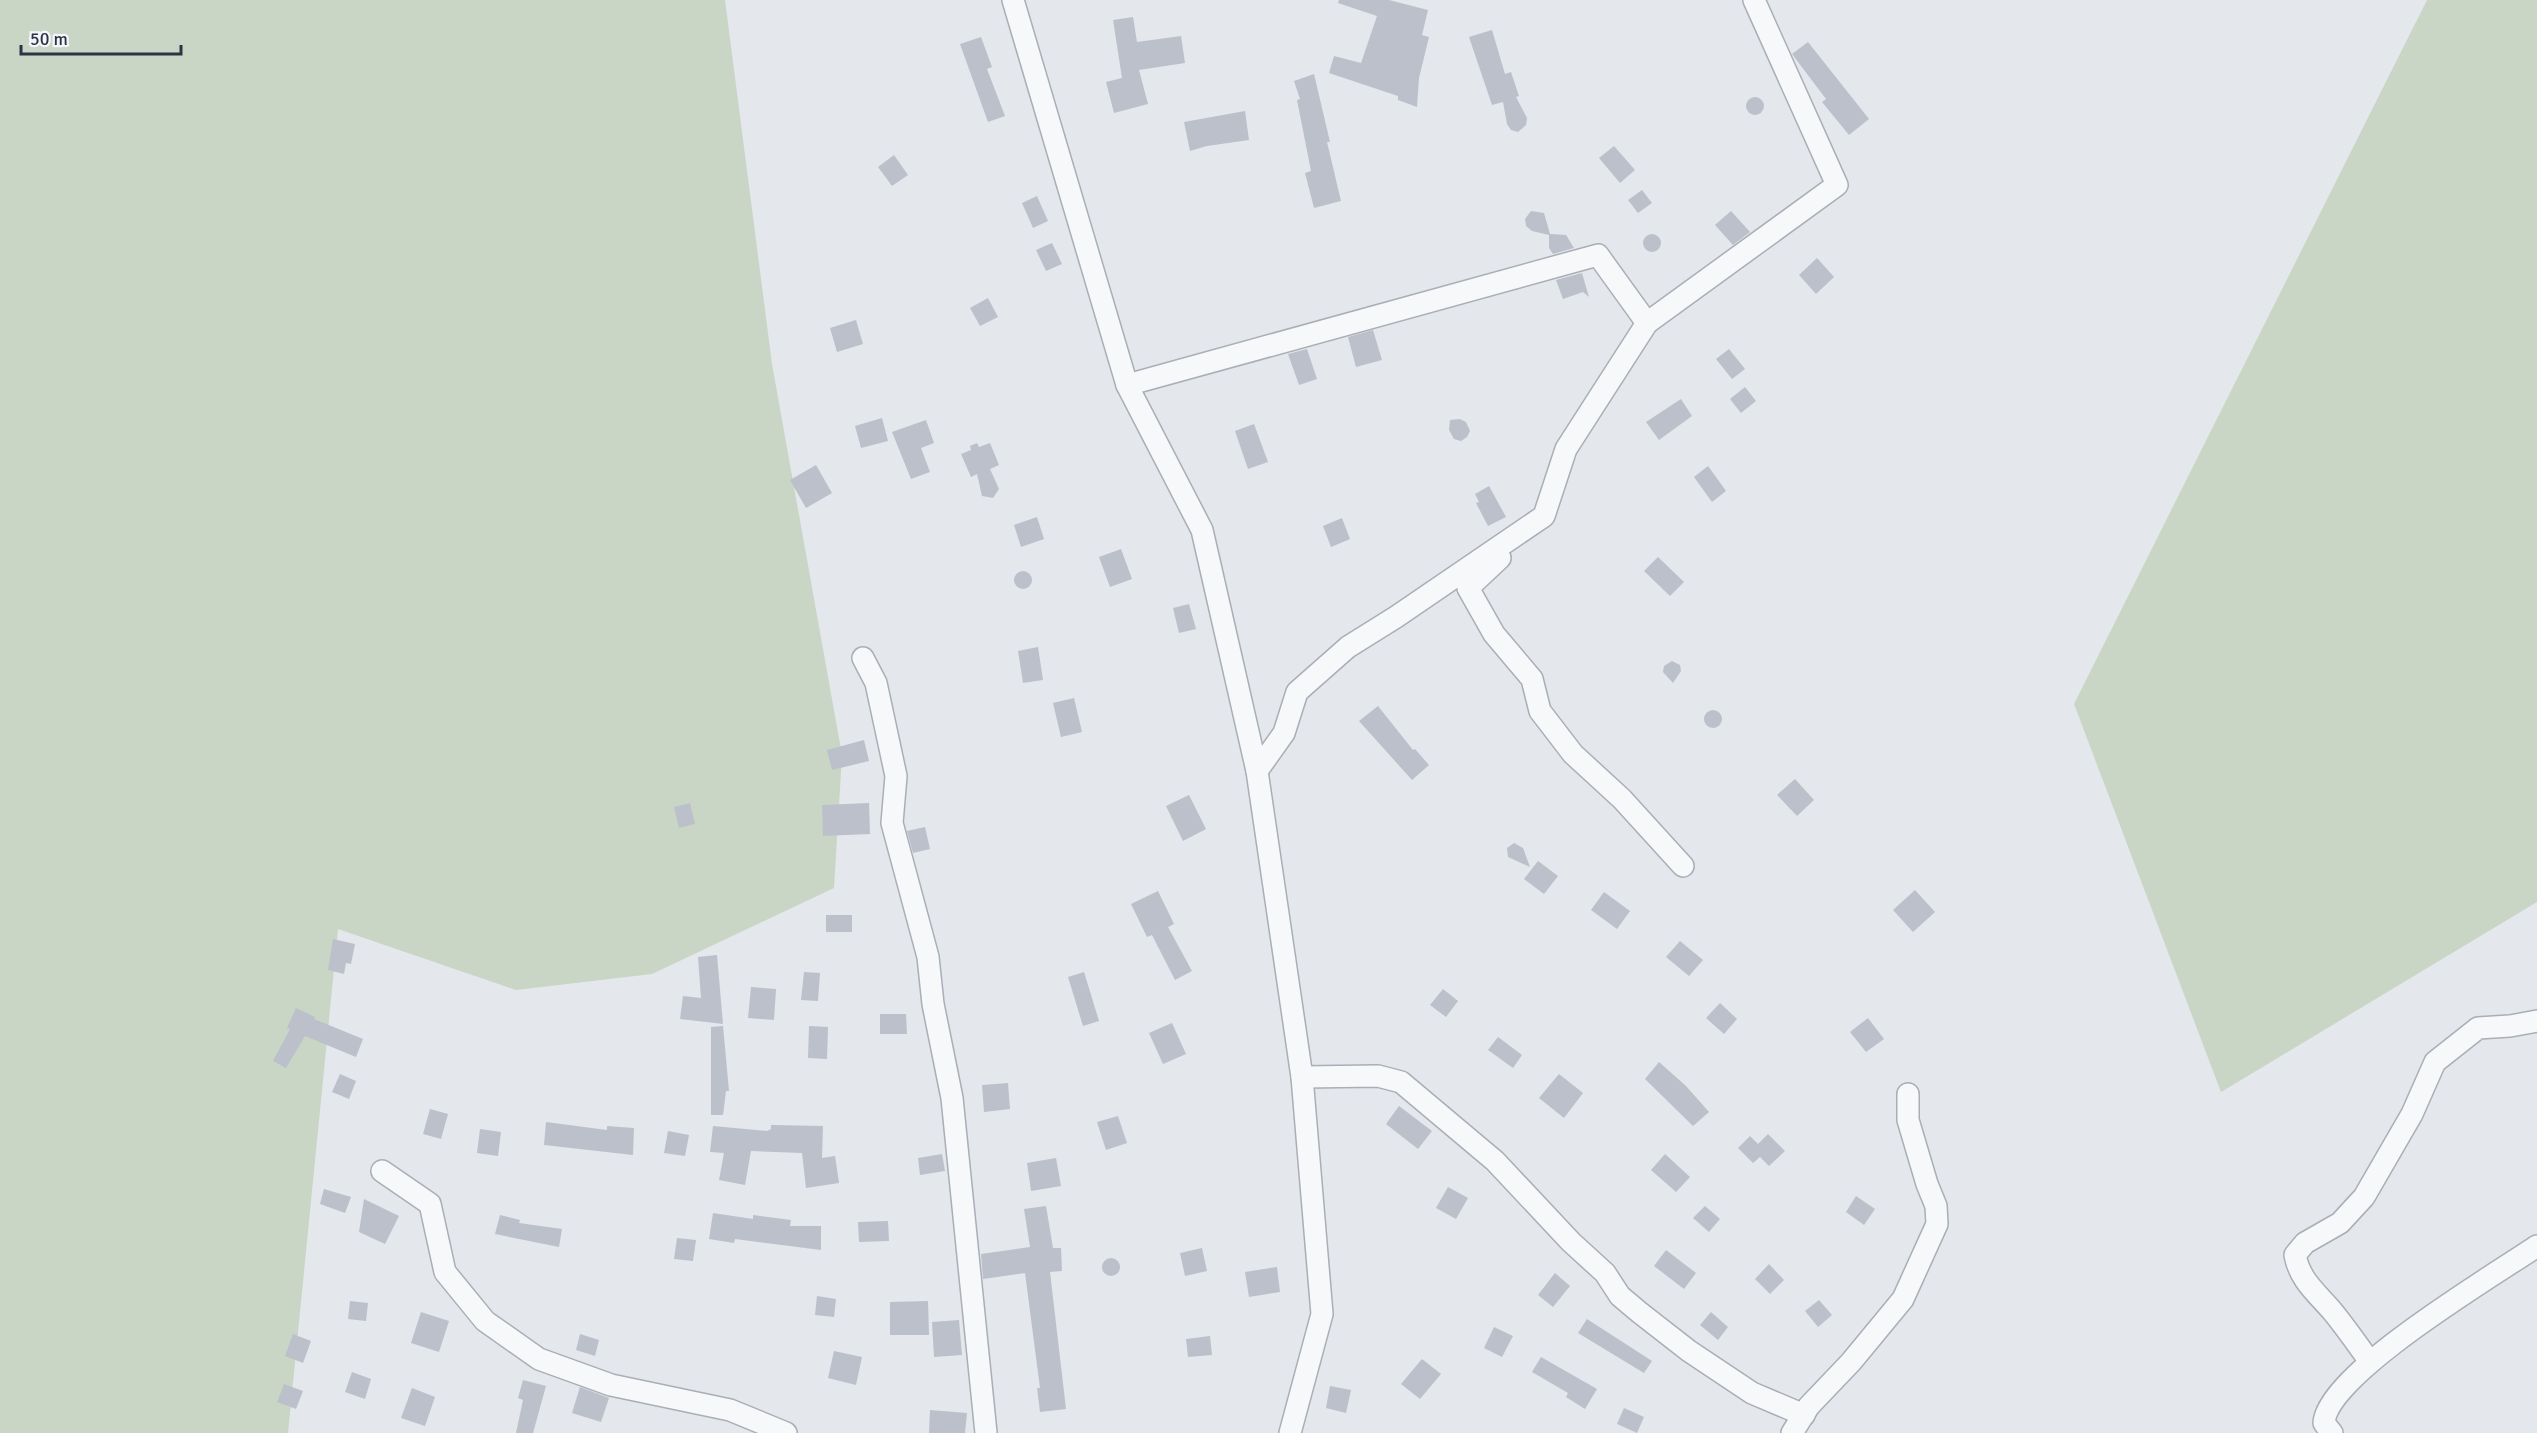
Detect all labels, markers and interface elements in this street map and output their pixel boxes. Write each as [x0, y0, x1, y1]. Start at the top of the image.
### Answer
scale bar [21, 18, 182, 56]
text: 50 m [30, 28, 68, 50]

